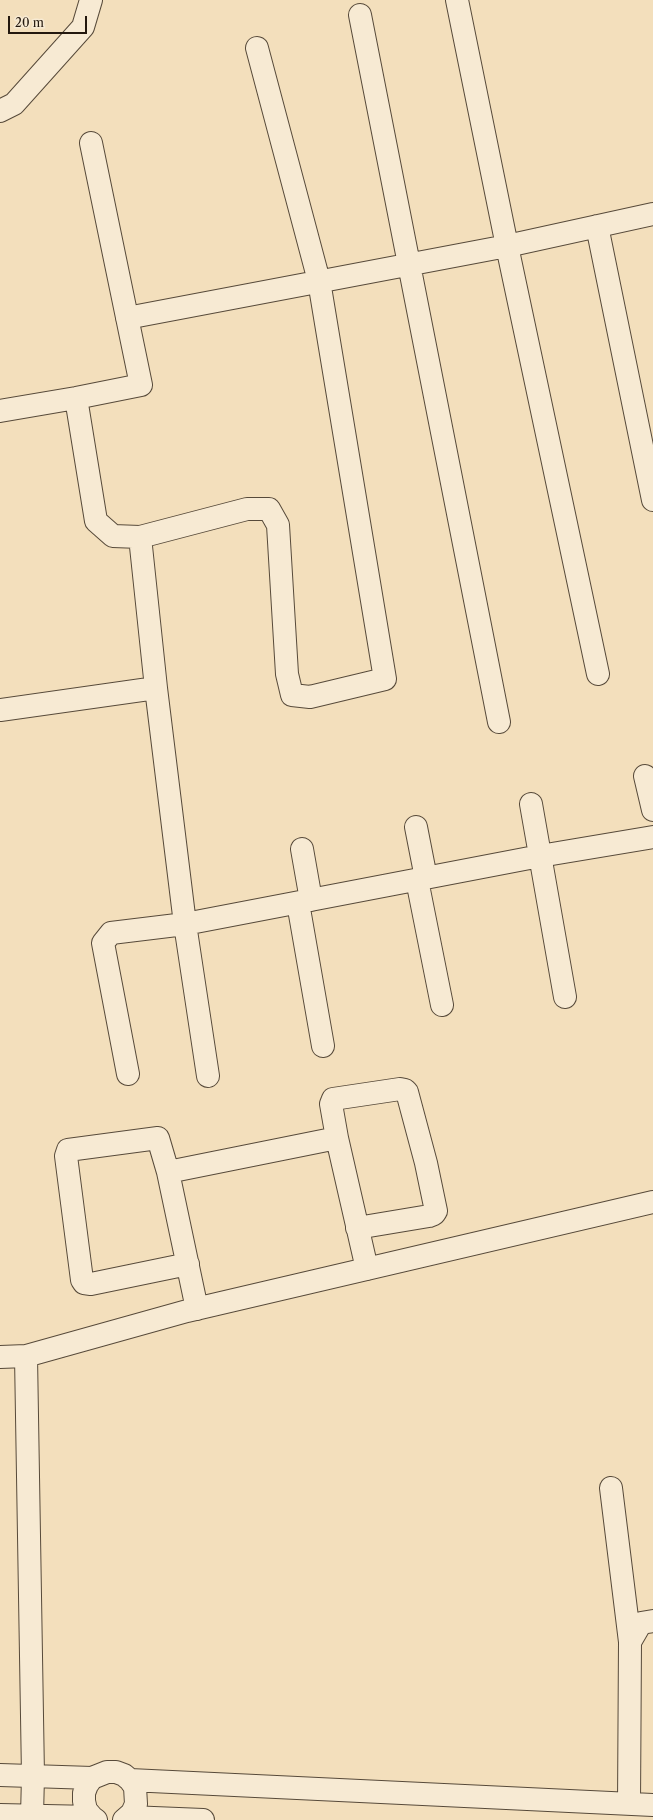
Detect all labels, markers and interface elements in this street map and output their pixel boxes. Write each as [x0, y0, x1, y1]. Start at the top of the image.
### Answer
scale bar [10, 8, 89, 34]
text: 20 m [15, 15, 44, 30]

